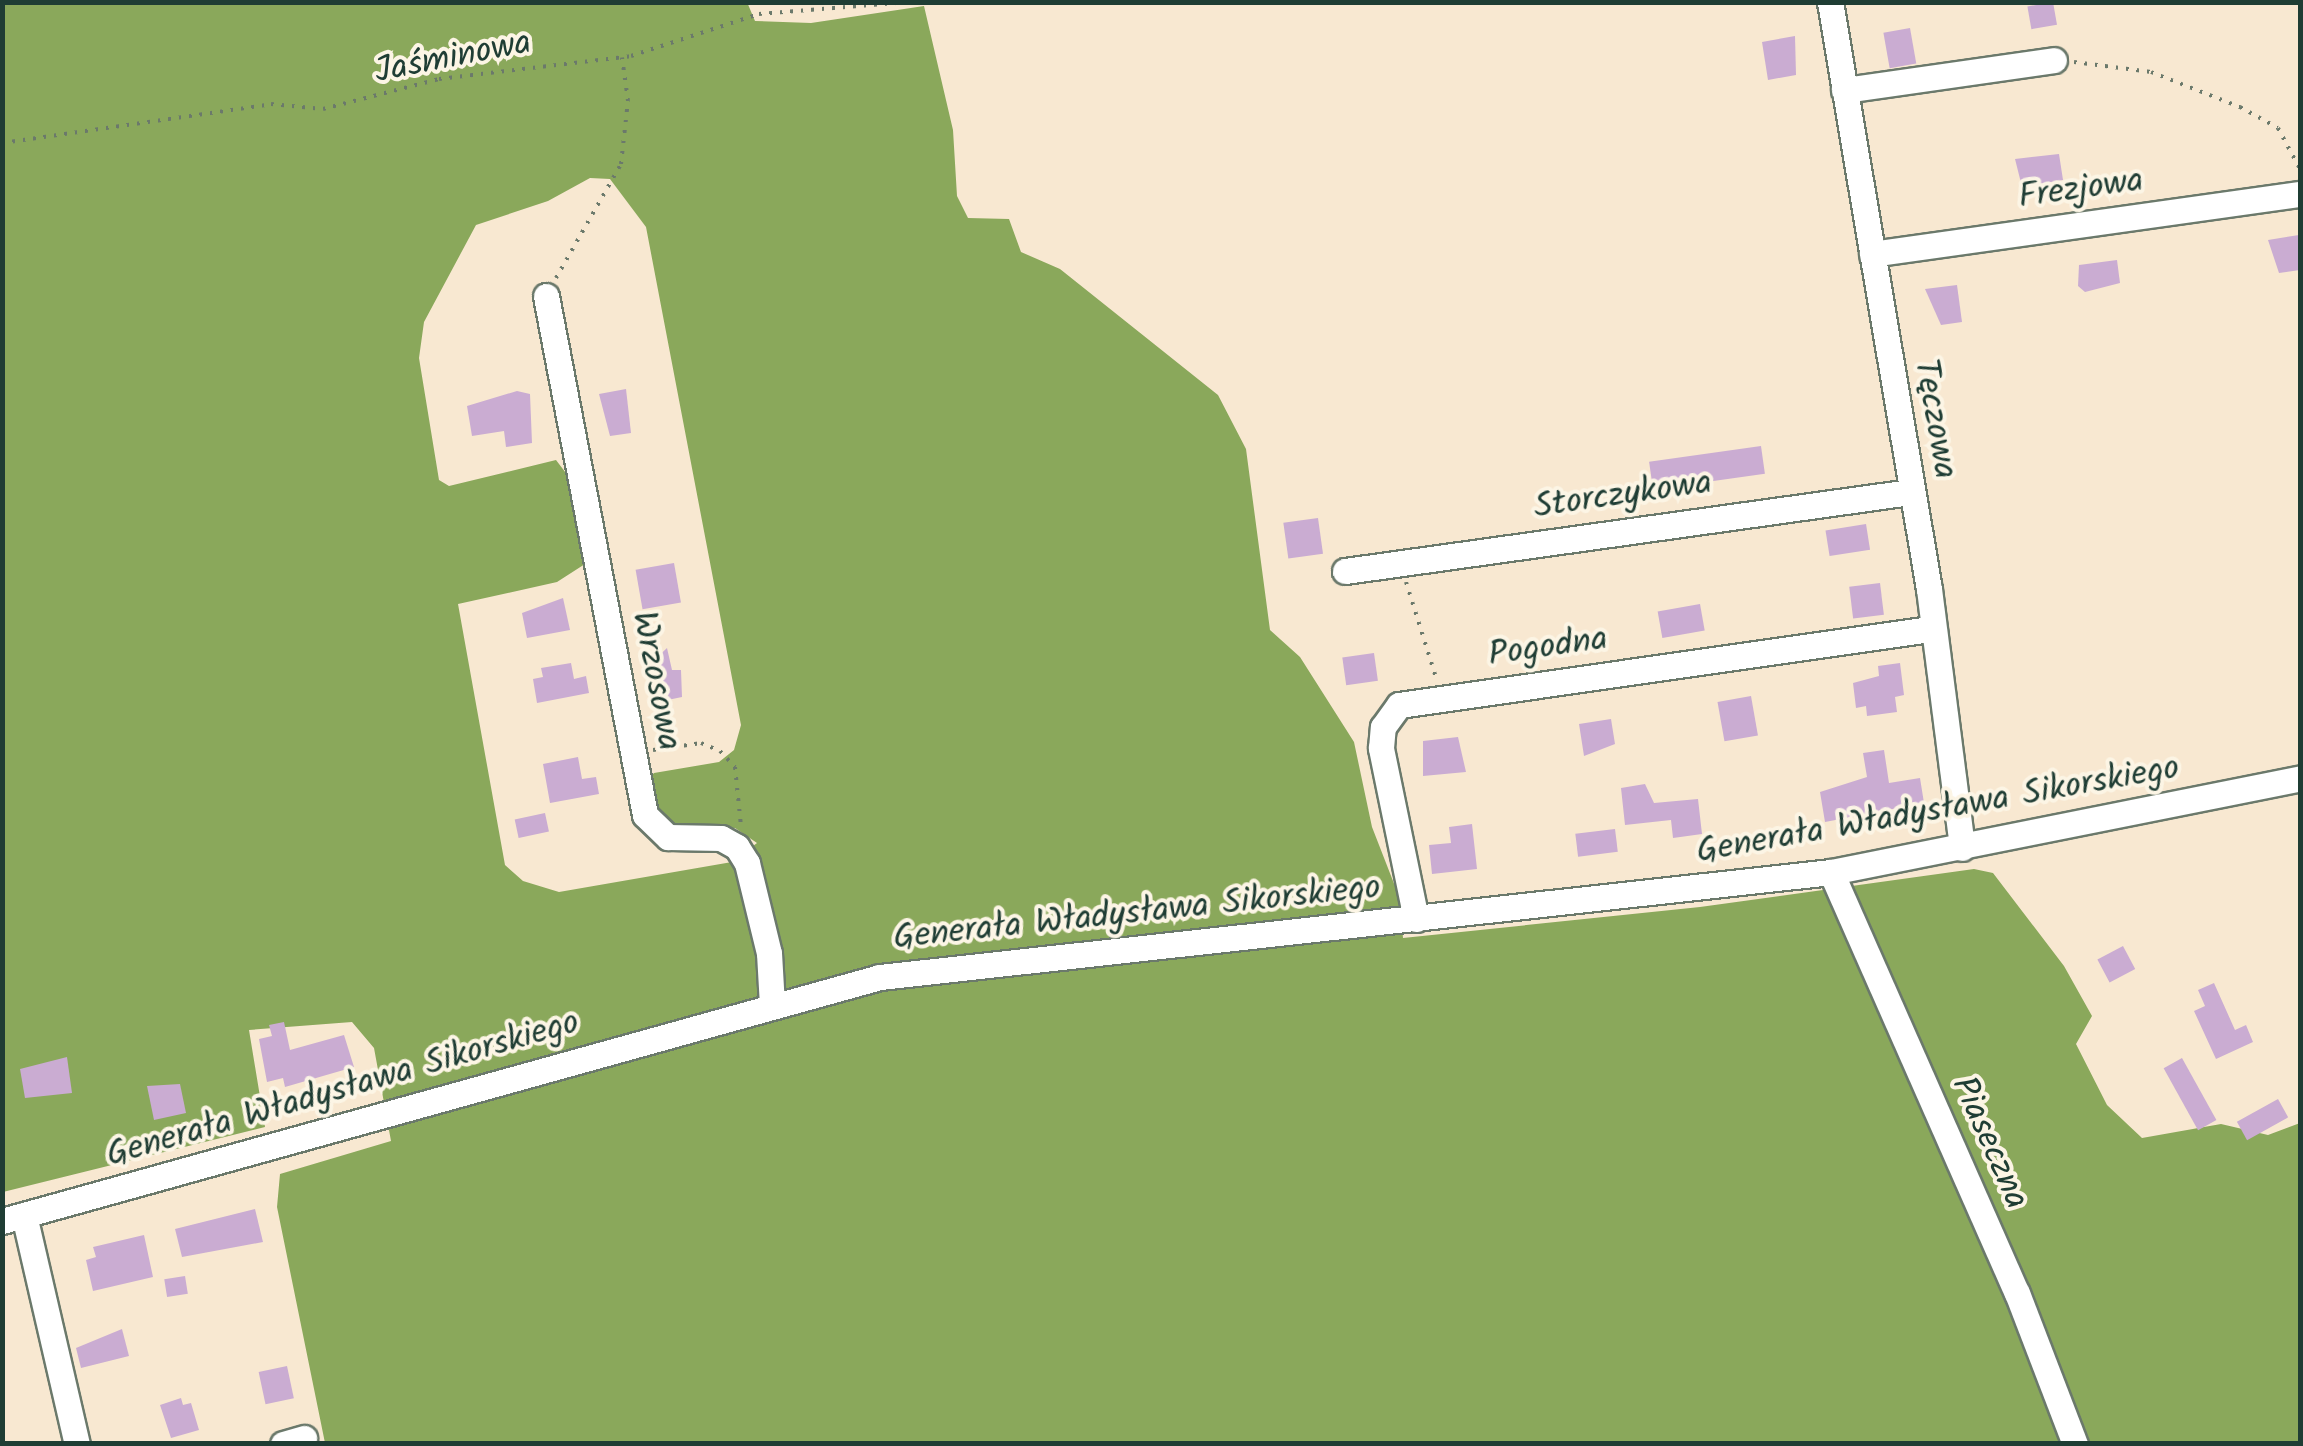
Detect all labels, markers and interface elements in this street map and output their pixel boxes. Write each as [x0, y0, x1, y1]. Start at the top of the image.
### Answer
street label: Jaśminowa [371, 22, 535, 94]
street label: Frezjowa [2016, 160, 2146, 220]
street label: Tęczowa [1903, 356, 1965, 482]
street label: Storczykowa [1531, 463, 1715, 529]
street label: Wrzosowa [621, 608, 689, 754]
street label: Pogodna [1486, 619, 1610, 677]
street label: Generała Władysława Sikorskiego [1693, 748, 2183, 874]
street label: Generała Władysława Sikorskiego [891, 868, 1383, 960]
street label: Generała Władysława Sikorskiego [102, 1002, 584, 1178]
street label: Piaseczna [1941, 1070, 2037, 1216]

